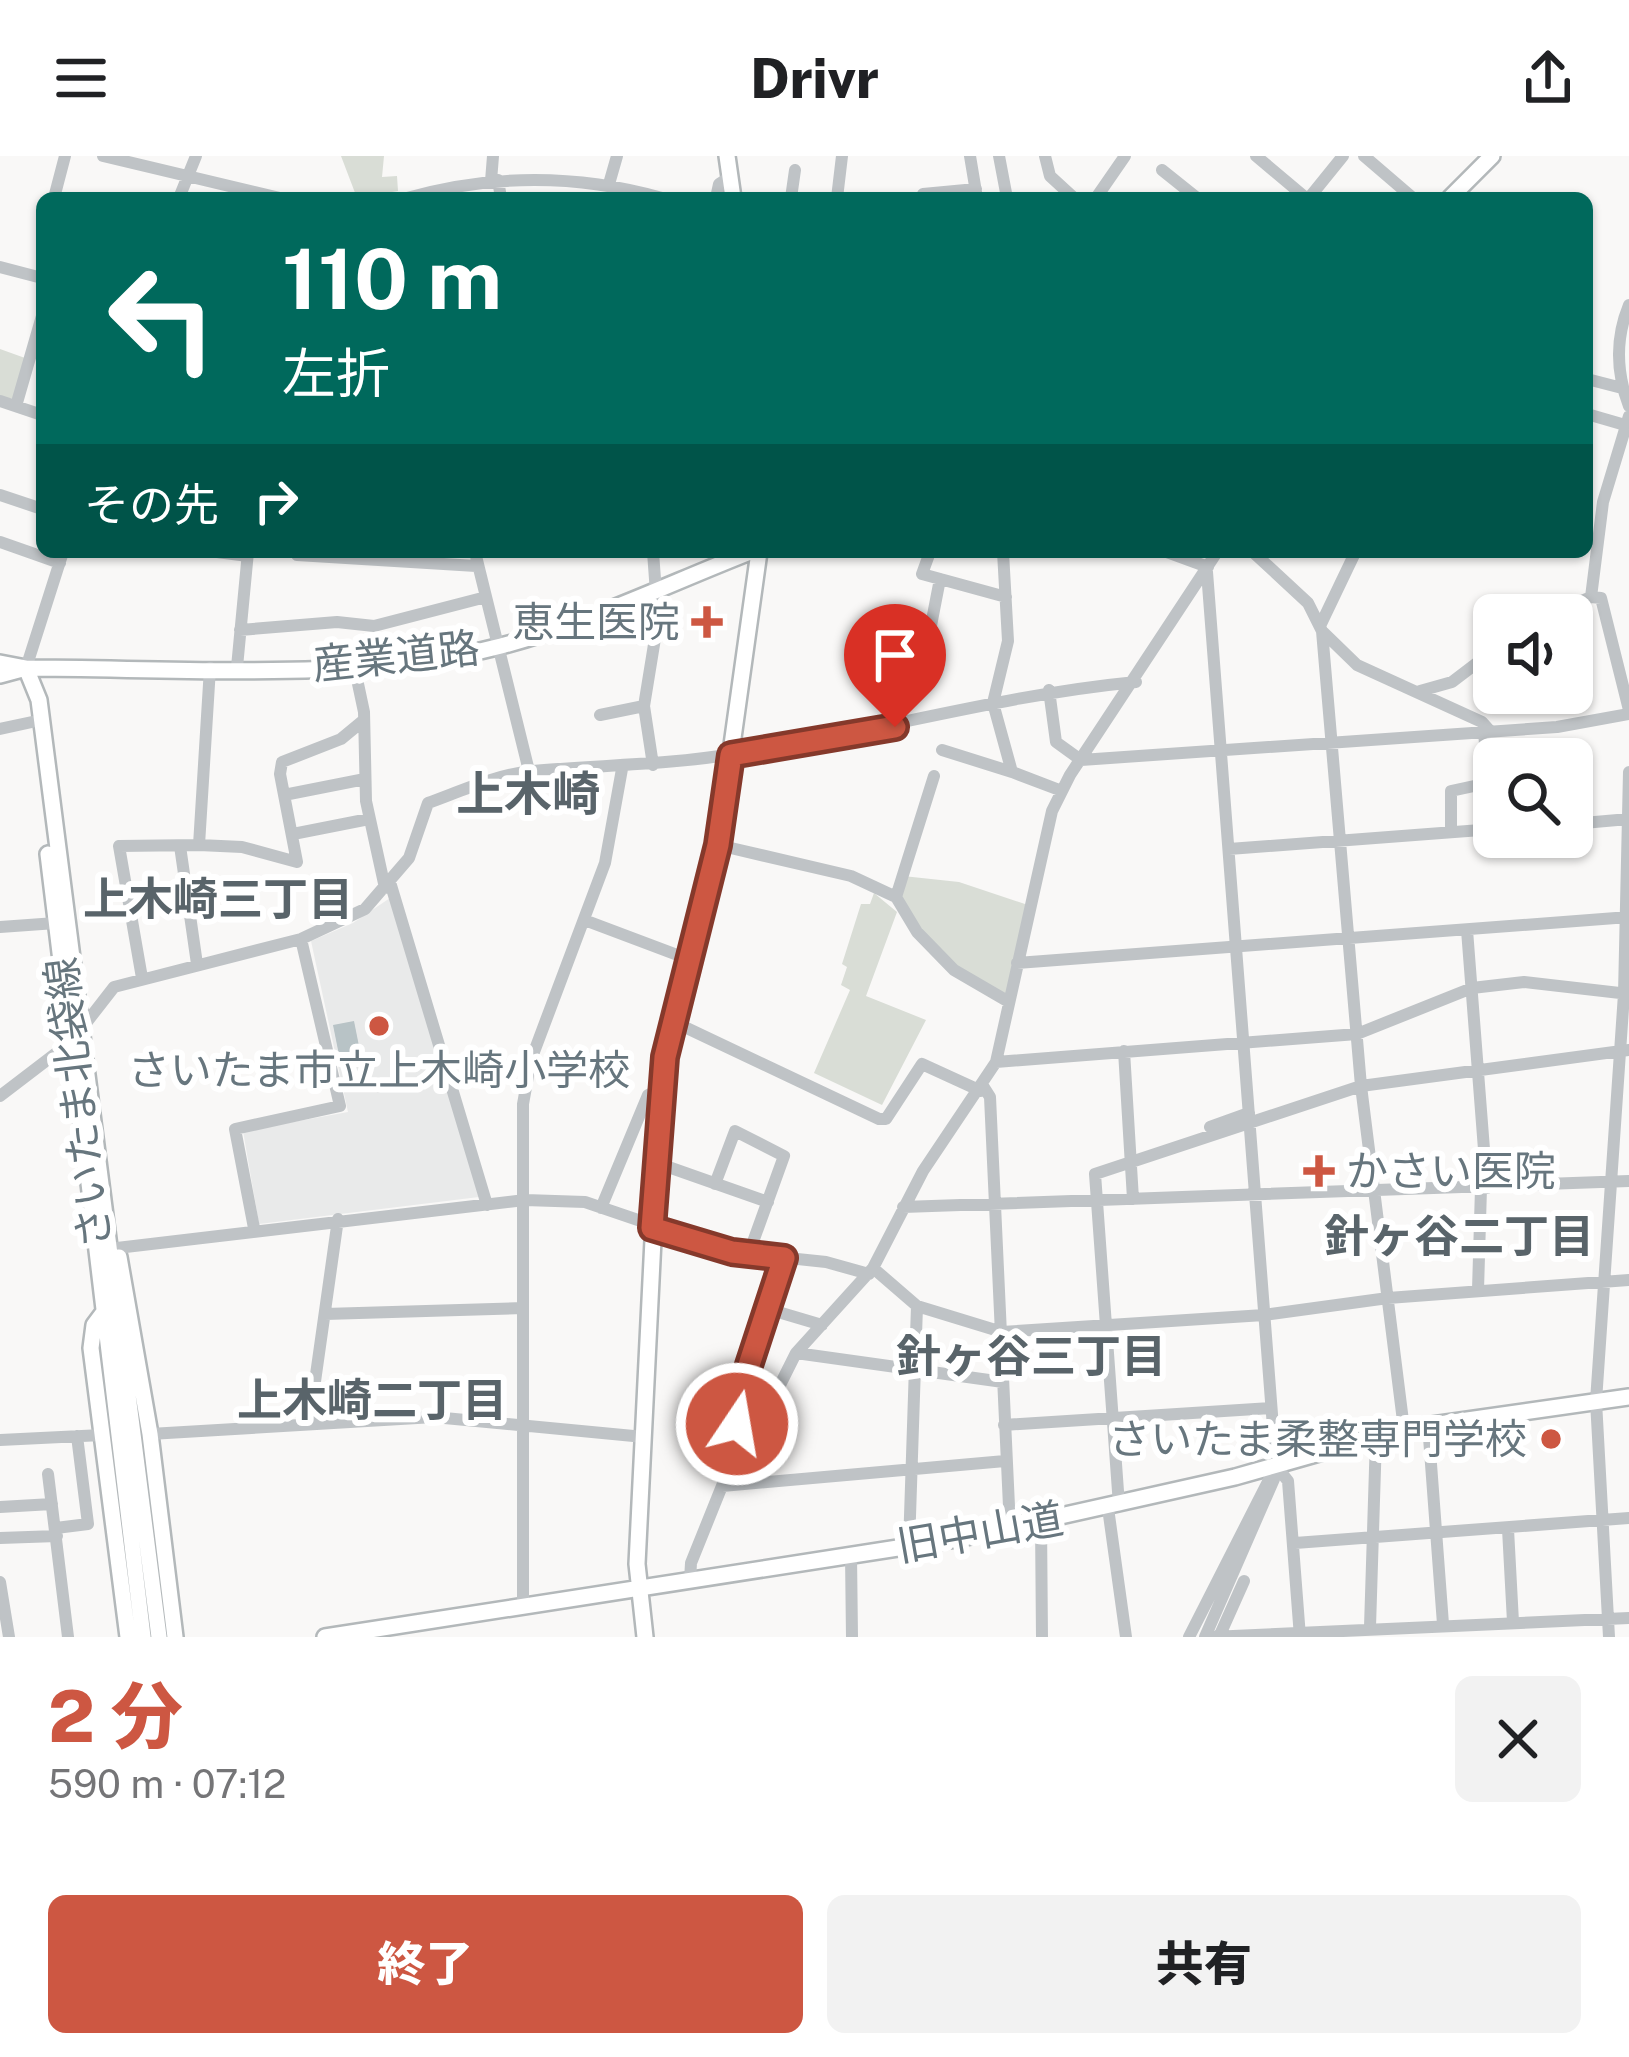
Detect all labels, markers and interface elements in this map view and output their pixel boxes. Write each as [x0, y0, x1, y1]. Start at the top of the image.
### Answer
icon: menu [48, 45, 114, 111]
icon: share [1515, 45, 1581, 111]
text: Drivr [750, 47, 879, 110]
text: 110 m [282, 229, 502, 328]
icon: left [84, 240, 240, 396]
text: 左折 [282, 342, 390, 405]
icon: right [243, 468, 309, 534]
text: その先 [84, 478, 219, 531]
map controls [1473, 594, 1593, 858]
button: sound [1473, 594, 1593, 714]
place label: 恵生医院 [512, 597, 680, 646]
pin [844, 604, 946, 727]
marker: 恵生医院 [691, 606, 723, 638]
street label: 産業道路 [310, 622, 482, 689]
icon: arrive [862, 622, 928, 688]
button: search [1473, 738, 1593, 858]
district label: 上木崎 [456, 765, 600, 822]
district label: 上木崎三丁目 [83, 872, 353, 925]
street label: さいたま北袋線 [35, 955, 120, 1251]
marker: さいたま市立上木崎小学校 [366, 1013, 392, 1039]
place label: さいたま市立上木崎小学校 [128, 1045, 630, 1094]
place label: かさい医院 [1346, 1146, 1556, 1195]
marker: かさい医院 [1303, 1155, 1335, 1187]
district label: 針ヶ谷二丁目 [1324, 1209, 1594, 1262]
district label: 針ヶ谷三丁目 [896, 1329, 1166, 1382]
position arrow [674, 1361, 800, 1487]
district label: 上木崎二丁目 [237, 1373, 507, 1426]
place label: さいたま柔整専門学校 [1108, 1414, 1527, 1463]
marker: さいたま柔整専門学校 [1538, 1426, 1564, 1452]
street label: 旧中山道 [893, 1493, 1067, 1570]
text: 2 分 [48, 1674, 183, 1758]
button: close [1455, 1676, 1581, 1802]
text: 590 m · 07:12 [48, 1761, 286, 1807]
button: 終了 [48, 1895, 803, 2033]
button: 共有 [827, 1895, 1581, 2033]

